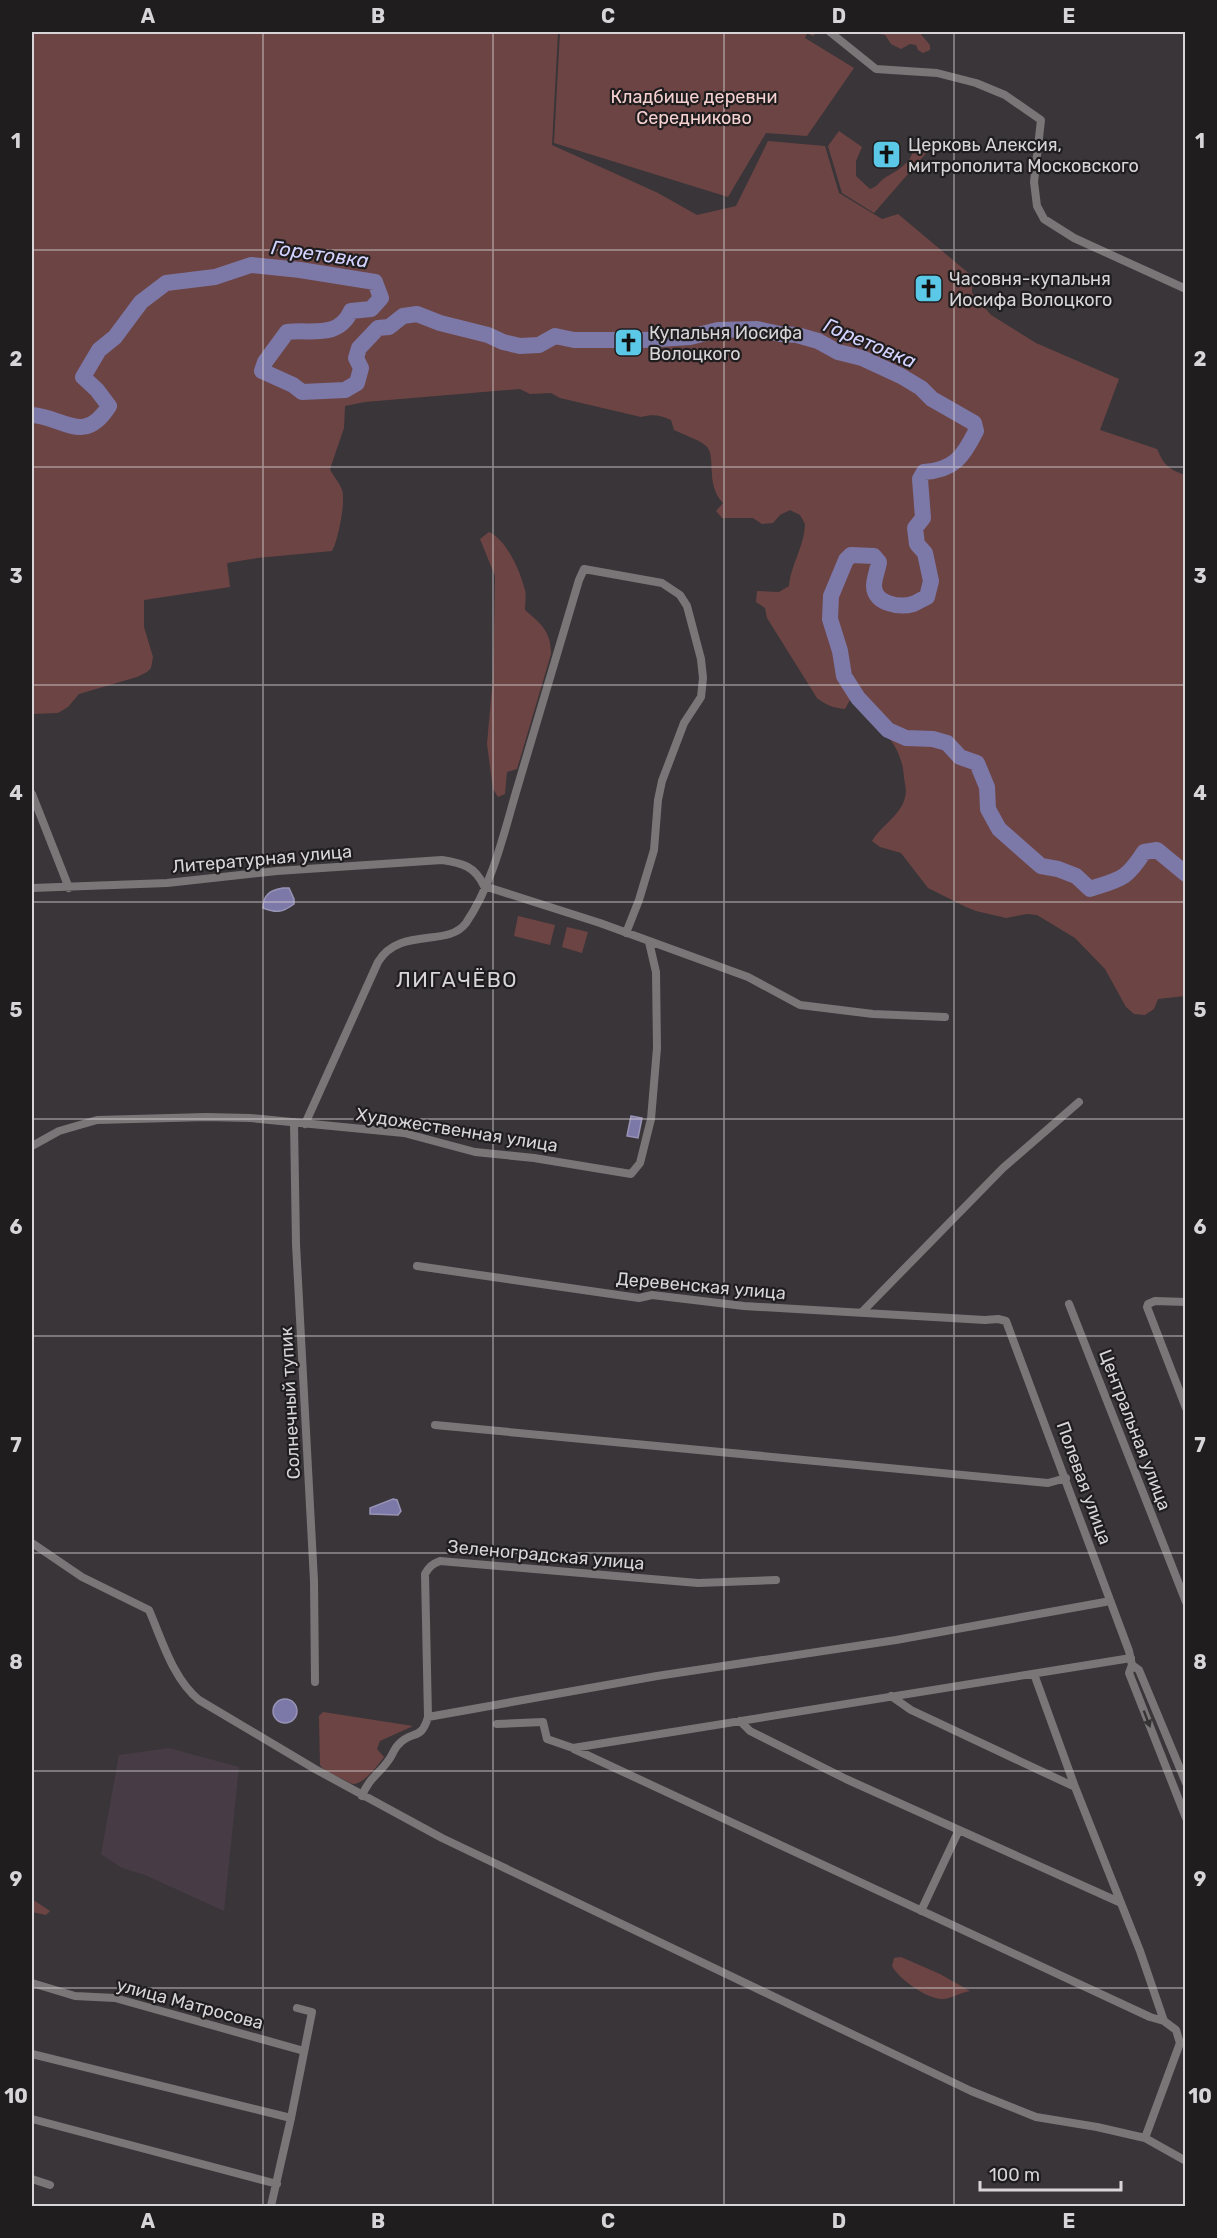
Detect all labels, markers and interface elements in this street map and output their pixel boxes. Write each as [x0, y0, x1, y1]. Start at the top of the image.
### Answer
text: A [141, 4, 156, 28]
text: B [371, 4, 385, 28]
text: C [601, 4, 615, 28]
text: D [832, 4, 846, 28]
text: E [1063, 4, 1075, 28]
park label: Кладбище деревни Середниково [611, 86, 777, 129]
text: 1 [11, 129, 21, 153]
text: 1 [1195, 129, 1205, 153]
place label: Церковь Алексия, митрополита Московского [908, 134, 1139, 177]
church icon: Церковь Алексия, митрополита Московского [871, 139, 903, 171]
water label: Горетовка [270, 235, 370, 273]
place label: Часовня-купальня Иосифа Волоцкого [949, 268, 1112, 311]
church icon: Часовня-купальня Иосифа Волоцкого [912, 273, 944, 305]
water label: Горетовка [820, 313, 920, 373]
place label: Купальня Иосифа Волоцкого [649, 322, 802, 365]
church icon: Купальня Иосифа Волоцкого [612, 327, 644, 359]
text: 2 [10, 347, 23, 371]
text: 2 [1194, 347, 1207, 371]
text: 3 [9, 564, 23, 588]
text: 3 [1193, 564, 1207, 588]
text: 4 [9, 781, 23, 805]
text: 4 [1193, 781, 1207, 805]
street label: Литературная улица [171, 840, 353, 878]
district label: ЛИГАЧЁВО [396, 967, 518, 992]
text: 5 [10, 998, 23, 1022]
text: 5 [1194, 998, 1207, 1022]
street label: Художественная улица [355, 1103, 559, 1157]
text: 6 [9, 1215, 23, 1239]
text: 6 [1193, 1215, 1207, 1239]
street label: Деревенская улица [615, 1268, 787, 1304]
street label: Солнечный тупик [275, 1326, 305, 1480]
street label: Центральная улица [1094, 1347, 1176, 1513]
street label: Полевая улица [1052, 1418, 1116, 1548]
text: 7 [10, 1433, 22, 1457]
text: 7 [1194, 1433, 1206, 1457]
street label: Зеленоградская улица [447, 1535, 645, 1575]
text: 8 [9, 1650, 23, 1674]
text: 8 [1193, 1650, 1207, 1674]
one-way arrow [1143, 1711, 1153, 1729]
text: 9 [10, 1867, 23, 1891]
text: 9 [1194, 1867, 1207, 1891]
street label: улица Матросова [114, 1974, 266, 2034]
text: 10 [4, 2084, 28, 2108]
text: 10 [1188, 2084, 1212, 2108]
scale bar [980, 2154, 1121, 2192]
text: 100 m [989, 2164, 1040, 2186]
text: A [141, 2209, 156, 2233]
text: B [371, 2209, 385, 2233]
text: C [601, 2209, 615, 2233]
text: D [832, 2209, 846, 2233]
text: E [1063, 2209, 1075, 2233]

